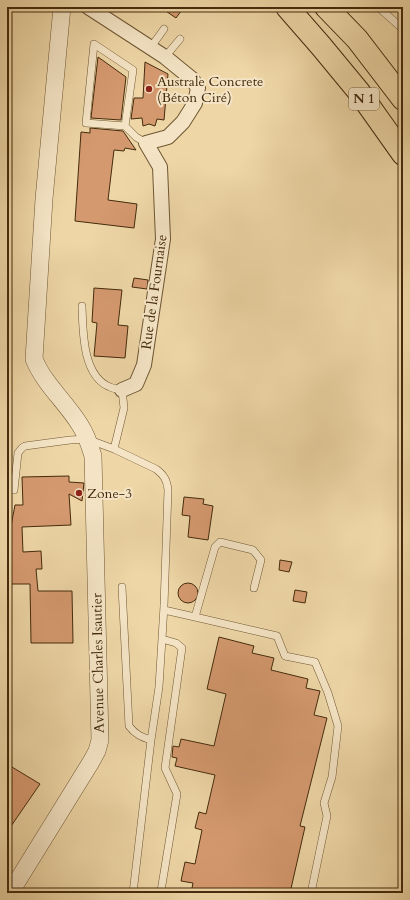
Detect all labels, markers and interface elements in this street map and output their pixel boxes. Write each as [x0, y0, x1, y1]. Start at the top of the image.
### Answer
place label: Australe Concrete (Béton Ciré) [157, 72, 263, 107]
marker: Australe Concrete (Béton Ciré) [144, 84, 154, 94]
road number: N 1 [349, 88, 379, 110]
street label: Rue de la Fournaise [137, 233, 171, 351]
place label: Zone-3 [87, 484, 132, 503]
marker: Zone-3 [74, 488, 84, 498]
street label: Avenue Charles Isautier [87, 592, 109, 733]

